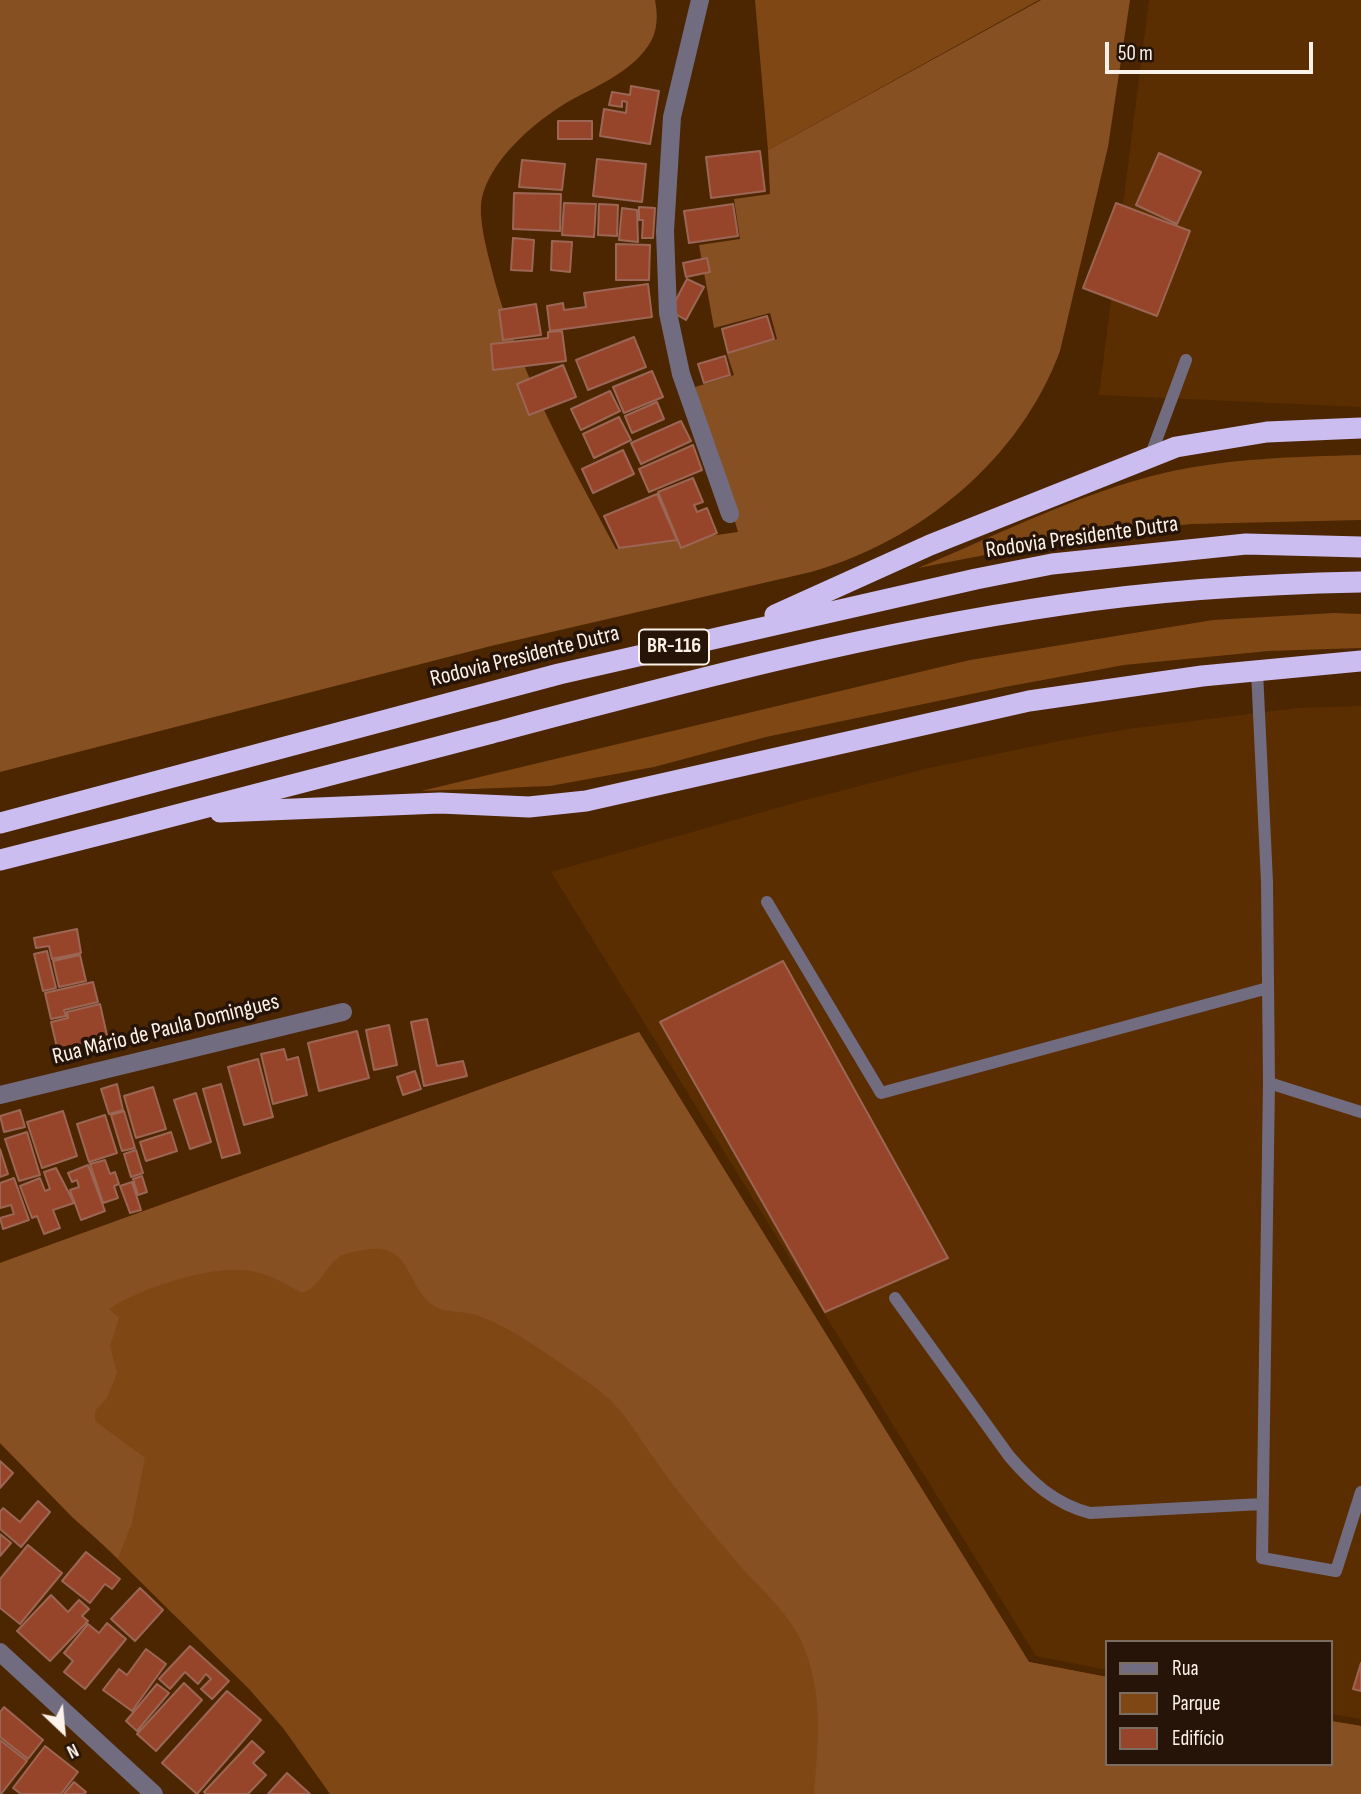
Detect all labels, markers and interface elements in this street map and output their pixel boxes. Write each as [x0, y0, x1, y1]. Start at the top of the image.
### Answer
scale bar [1109, 28, 1317, 72]
text: 50 m [1118, 41, 1153, 66]
street label: Rodovia Presidente Dutra [984, 511, 1180, 565]
street label: Rodovia Presidente Dutra [428, 620, 622, 694]
road number: BR-116 [639, 630, 709, 664]
street label: Rua Mário de Paula Domingues [50, 988, 282, 1072]
legend [1106, 1640, 1333, 1766]
text: Rua [1172, 1656, 1199, 1681]
text: Parque [1172, 1691, 1220, 1716]
north arrow [28, 1696, 98, 1766]
text: Edifício [1172, 1726, 1224, 1751]
text: N [63, 1738, 82, 1763]

